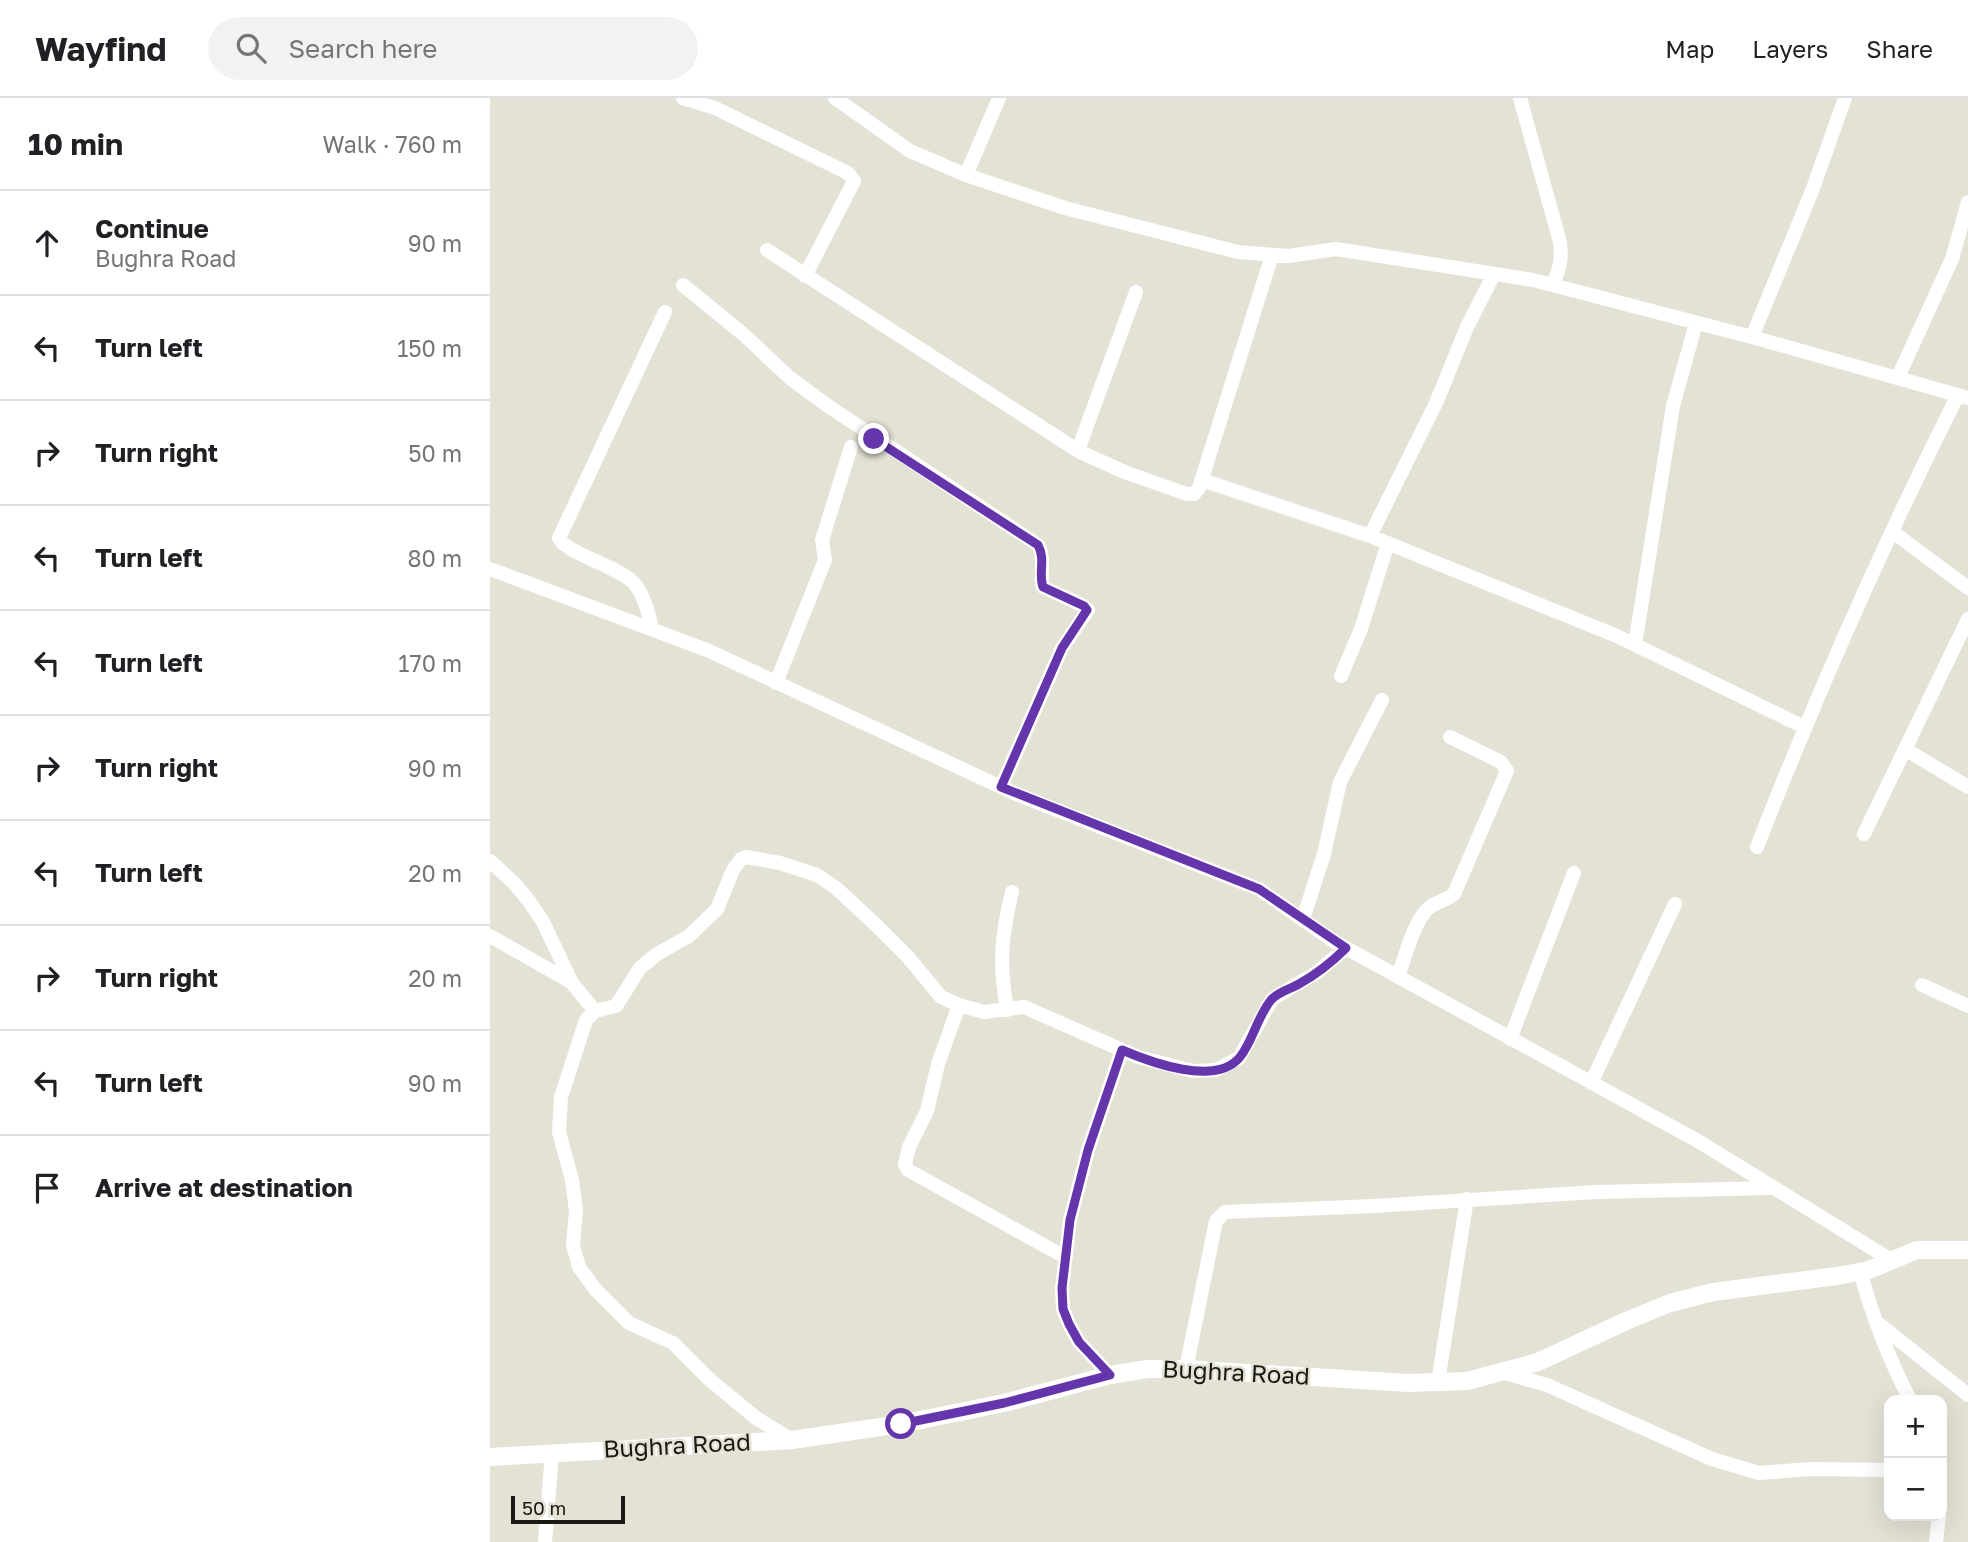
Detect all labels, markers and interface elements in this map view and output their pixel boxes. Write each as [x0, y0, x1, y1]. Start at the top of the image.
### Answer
search box [208, 17, 698, 80]
text: Wayfind [35, 29, 166, 68]
icon: search [232, 29, 270, 67]
text: Search here [288, 33, 437, 64]
text: Map [1665, 34, 1714, 63]
text: Layers [1752, 34, 1828, 63]
text: Share [1866, 34, 1933, 63]
text: 10 min [28, 126, 123, 162]
text: Walk · 760 m [323, 130, 462, 158]
text: Continue [95, 213, 209, 244]
icon: ahead [28, 224, 66, 262]
text: 90 m [408, 229, 462, 257]
text: Bughra Road [95, 244, 236, 272]
icon: left [28, 329, 66, 367]
text: Turn left [95, 332, 203, 363]
text: 150 m [397, 334, 462, 362]
route end [858, 423, 889, 454]
icon: right [28, 434, 66, 472]
text: Turn right [95, 437, 218, 468]
text: 50 m [408, 439, 462, 467]
icon: left [28, 539, 66, 577]
text: Turn left [95, 542, 203, 573]
text: 80 m [408, 544, 462, 572]
icon: left [28, 644, 66, 682]
text: Turn left [95, 647, 203, 678]
text: 170 m [398, 649, 462, 677]
icon: right [28, 749, 66, 787]
text: Turn right [95, 752, 218, 783]
text: 90 m [408, 754, 462, 782]
icon: left [28, 854, 66, 892]
text: Turn left [95, 857, 203, 888]
text: 20 m [408, 859, 462, 887]
icon: right [28, 959, 66, 997]
text: Turn right [95, 962, 218, 993]
text: 20 m [408, 964, 462, 992]
icon: left [28, 1064, 66, 1102]
text: Turn left [95, 1067, 203, 1098]
text: 90 m [408, 1069, 462, 1097]
icon: arrive [28, 1169, 66, 1207]
text: Arrive at destination [95, 1172, 353, 1203]
street label: Bughra Road [1162, 1353, 1311, 1390]
map controls [1884, 1395, 1947, 1521]
button: + [1884, 1395, 1947, 1458]
route start [885, 1408, 916, 1439]
street label: Bughra Road [602, 1426, 751, 1463]
button: − [1884, 1458, 1947, 1521]
scale bar [511, 1493, 625, 1525]
text: 50 m [522, 1496, 566, 1519]

